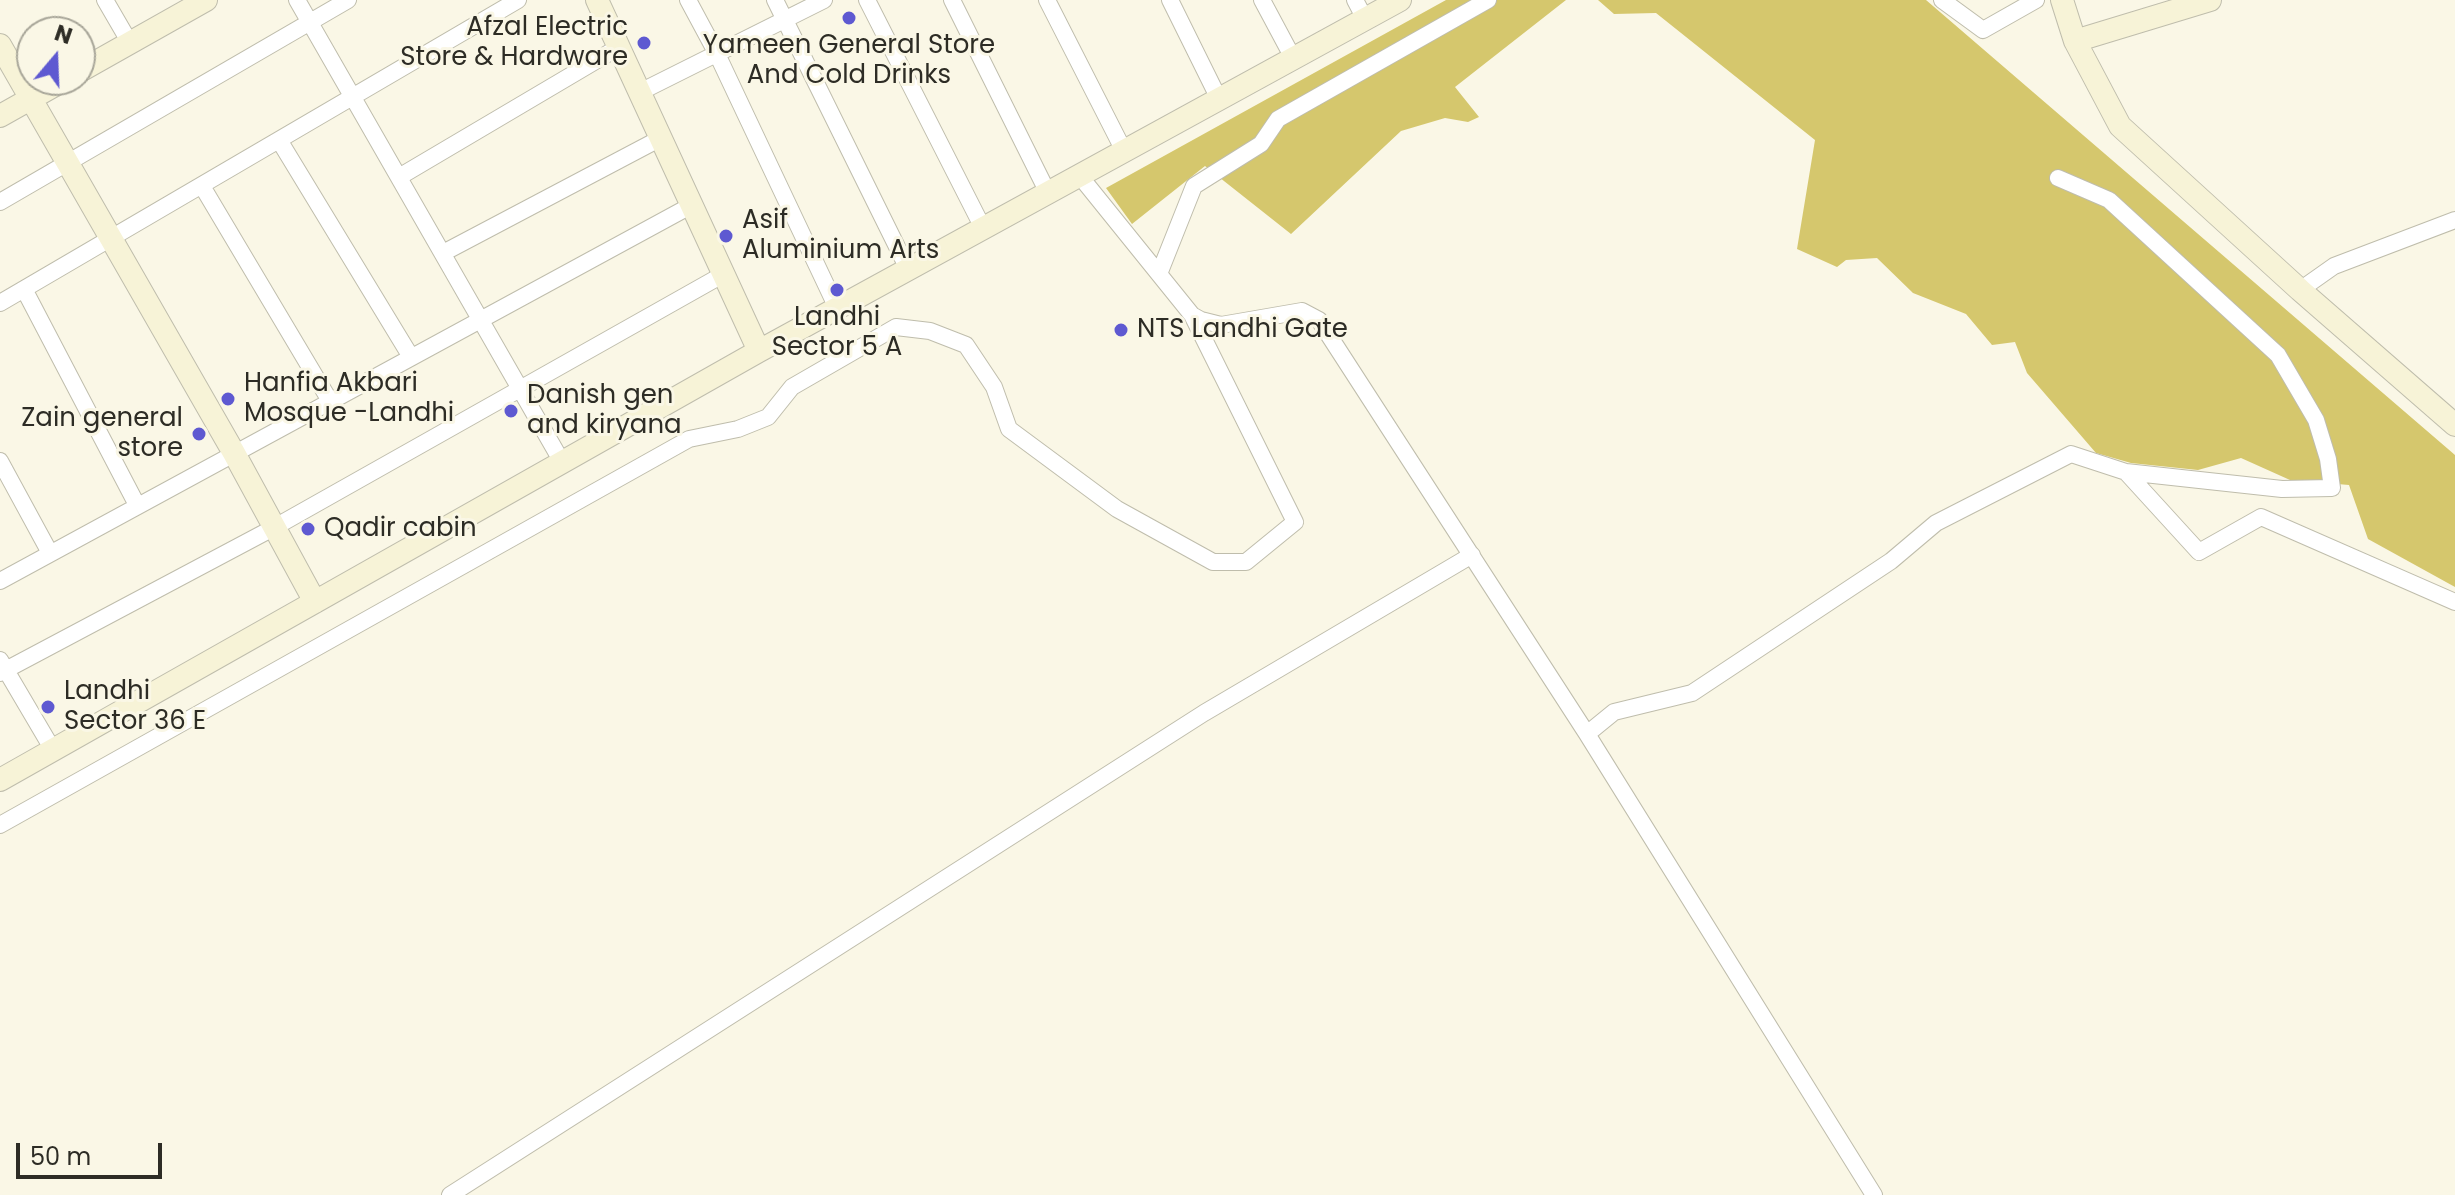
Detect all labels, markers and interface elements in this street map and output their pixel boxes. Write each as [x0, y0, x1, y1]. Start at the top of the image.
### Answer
marker: Yameen General Store And Cold Drinks [840, 9, 858, 27]
place label: Afzal Electric Store & Hardware [400, 12, 628, 74]
north arrow [16, 16, 96, 96]
text: N [50, 17, 76, 52]
place label: Yameen General Store And Cold Drinks [703, 30, 995, 92]
marker: Afzal Electric Store & Hardware [635, 34, 653, 52]
place label: Asif Aluminium Arts [742, 205, 939, 266]
marker: Asif Aluminium Arts [717, 227, 735, 245]
marker: Landhi Sector 5 A [828, 281, 846, 299]
place label: Landhi Sector 5 A [772, 302, 902, 364]
place label: NTS Landhi Gate [1137, 314, 1348, 346]
marker: NTS Landhi Gate [1112, 321, 1130, 339]
place label: Hanfia Akbari Mosque -Landhi [244, 368, 454, 430]
place label: Danish gen and kiryana [527, 380, 682, 442]
marker: Hanfia Akbari Mosque -Landhi [219, 390, 237, 408]
marker: Danish gen and kiryana [502, 402, 520, 420]
place label: Zain general store [21, 403, 183, 464]
marker: Zain general store [190, 425, 208, 443]
place label: Qadir cabin [324, 513, 477, 545]
marker: Qadir cabin [299, 520, 317, 538]
place label: Landhi Sector 36 E [64, 676, 206, 738]
marker: Landhi Sector 36 E [39, 698, 57, 716]
scale bar [20, 1127, 166, 1177]
text: 50 m [30, 1140, 91, 1173]

